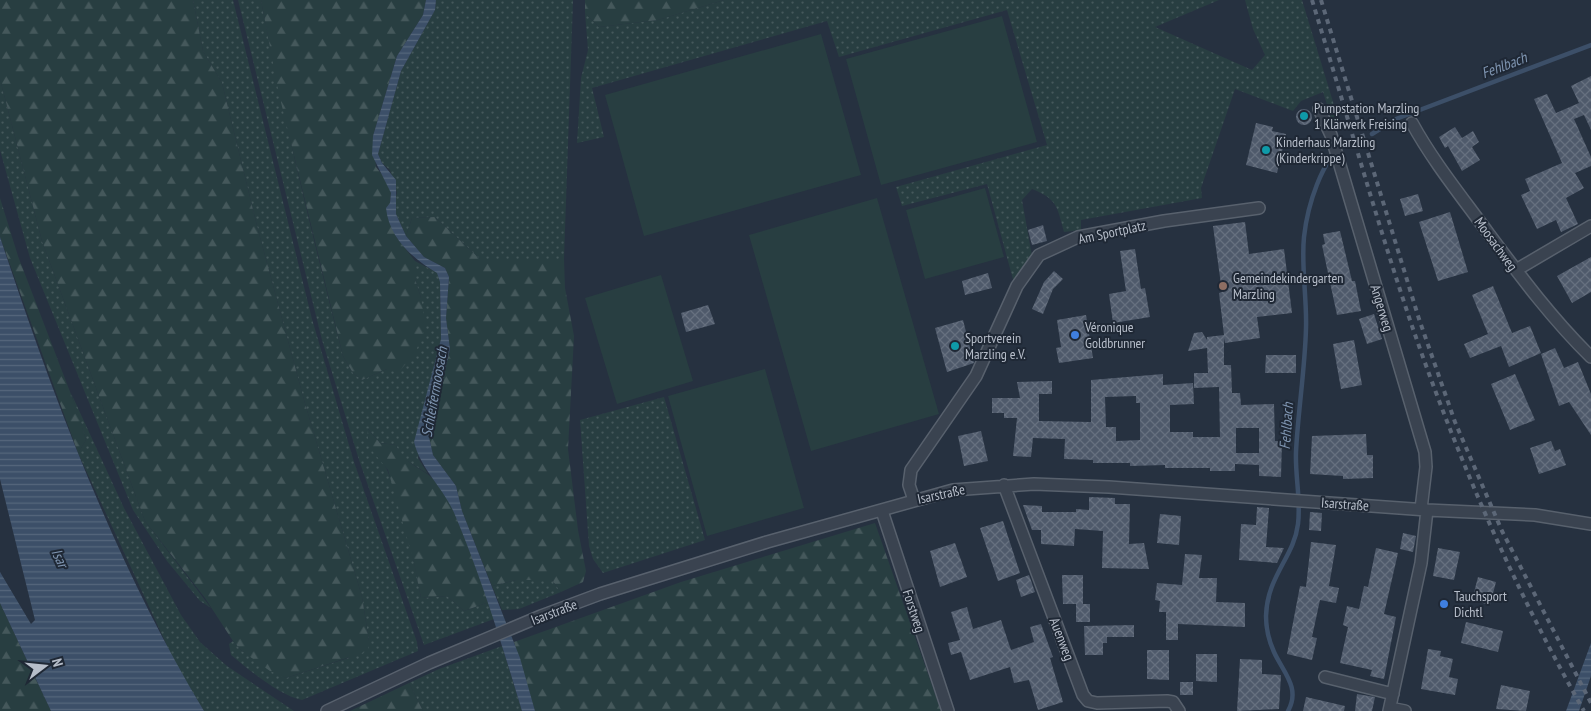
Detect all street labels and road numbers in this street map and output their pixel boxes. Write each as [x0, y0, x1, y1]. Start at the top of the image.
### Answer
street label: Moosachweg [1470, 213, 1522, 275]
street label: Am Sportplatz [1077, 216, 1147, 248]
street label: Angerweg [1366, 282, 1398, 334]
street label: Isarstraße [916, 480, 967, 508]
street label: Isarstraße [1320, 493, 1370, 515]
street label: Forstweg [899, 587, 929, 635]
street label: Isarstraße [528, 595, 580, 629]
street label: Auenweg [1046, 615, 1078, 663]

